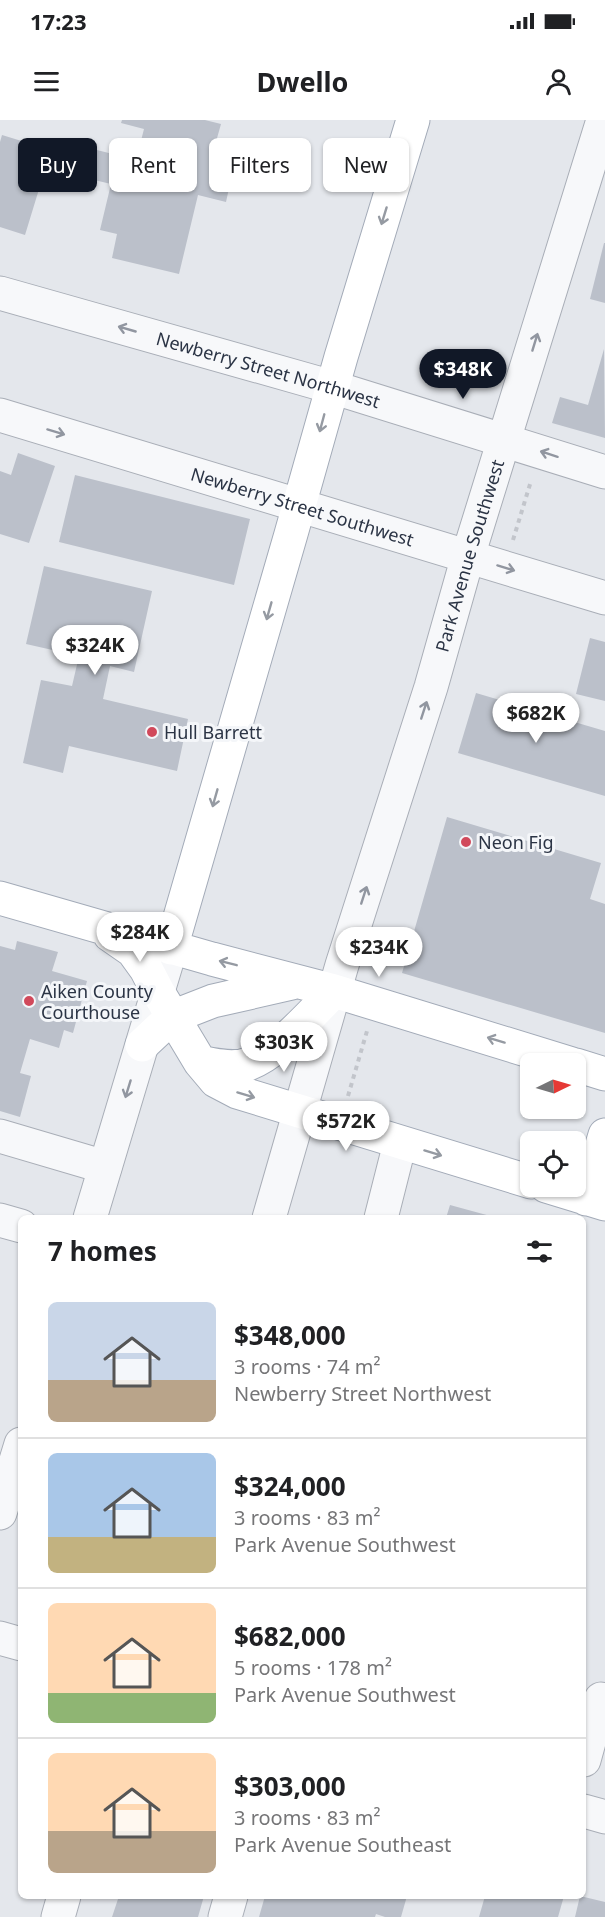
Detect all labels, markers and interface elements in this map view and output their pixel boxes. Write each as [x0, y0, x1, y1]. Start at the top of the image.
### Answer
text: 17:23 [30, 6, 87, 36]
text: Dwello [257, 63, 348, 100]
icon: menu [30, 65, 63, 98]
icon: person [542, 65, 575, 98]
chip: Buy [18, 138, 97, 192]
chip: Rent [109, 138, 197, 192]
chip: Filters [209, 138, 311, 192]
chip: New [323, 138, 409, 192]
one-way arrow [378, 206, 389, 225]
one-way arrow [118, 323, 137, 334]
street label: Newberry Street Northwest [154, 326, 384, 413]
one-way arrow [530, 333, 541, 352]
pin: $348K [421, 349, 505, 400]
text: $348K [433, 355, 493, 382]
one-way arrow [316, 413, 327, 432]
one-way arrow [46, 427, 65, 438]
one-way arrow [540, 448, 559, 459]
street label: Park Avenue Southwest [429, 456, 509, 655]
street label: Newberry Street Southwest [188, 461, 417, 552]
one-way arrow [496, 563, 515, 574]
one-way arrow [263, 601, 274, 620]
pin: $324K [53, 625, 137, 676]
text: $324K [65, 631, 125, 658]
pin: $682K [494, 693, 578, 744]
text: $682K [506, 699, 566, 726]
one-way arrow [419, 700, 430, 719]
place label: Hull Barrett [164, 720, 262, 744]
marker: Hull Barrett [145, 725, 159, 739]
one-way arrow [209, 788, 220, 807]
place label: Neon Fig [478, 830, 554, 854]
marker: Neon Fig [459, 835, 473, 849]
one-way arrow [359, 886, 370, 905]
pin: $284K [98, 912, 182, 963]
text: $284K [110, 918, 170, 945]
pin: $234K [337, 927, 421, 978]
text: $234K [349, 933, 409, 960]
one-way arrow [219, 957, 238, 969]
place label: Aiken County Courthouse [41, 979, 154, 1024]
marker: Aiken County Courthouse [22, 994, 36, 1008]
pin: $303K [242, 1022, 326, 1073]
text: $303K [254, 1028, 314, 1055]
one-way arrow [487, 1034, 506, 1045]
north arrow [520, 1053, 586, 1119]
map controls [520, 1053, 586, 1197]
one-way arrow [122, 1079, 133, 1098]
one-way arrow [237, 1090, 256, 1101]
pin: $572K [304, 1101, 388, 1152]
text: $572K [316, 1107, 376, 1134]
button: locate [520, 1131, 586, 1197]
one-way arrow [423, 1148, 442, 1159]
text: 7 homes [48, 1233, 157, 1269]
icon: filters [523, 1235, 556, 1268]
text: $348,000 [234, 1317, 346, 1353]
icon: home [96, 1326, 168, 1398]
text: 3 rooms · 74 m² [234, 1353, 381, 1380]
text: Newberry Street Northwest [234, 1380, 491, 1407]
text: $324,000 [234, 1468, 346, 1504]
icon: home [96, 1477, 168, 1549]
text: 3 rooms · 83 m² [234, 1504, 381, 1531]
text: Park Avenue Southwest [234, 1531, 456, 1558]
text: $682,000 [234, 1618, 346, 1654]
icon: home [96, 1627, 168, 1699]
text: 5 rooms · 178 m² [234, 1654, 392, 1681]
text: Park Avenue Southwest [234, 1681, 456, 1708]
text: $303,000 [234, 1768, 346, 1804]
icon: home [96, 1777, 168, 1849]
text: 3 rooms · 83 m² [234, 1804, 381, 1831]
text: Park Avenue Southeast [234, 1831, 451, 1858]

